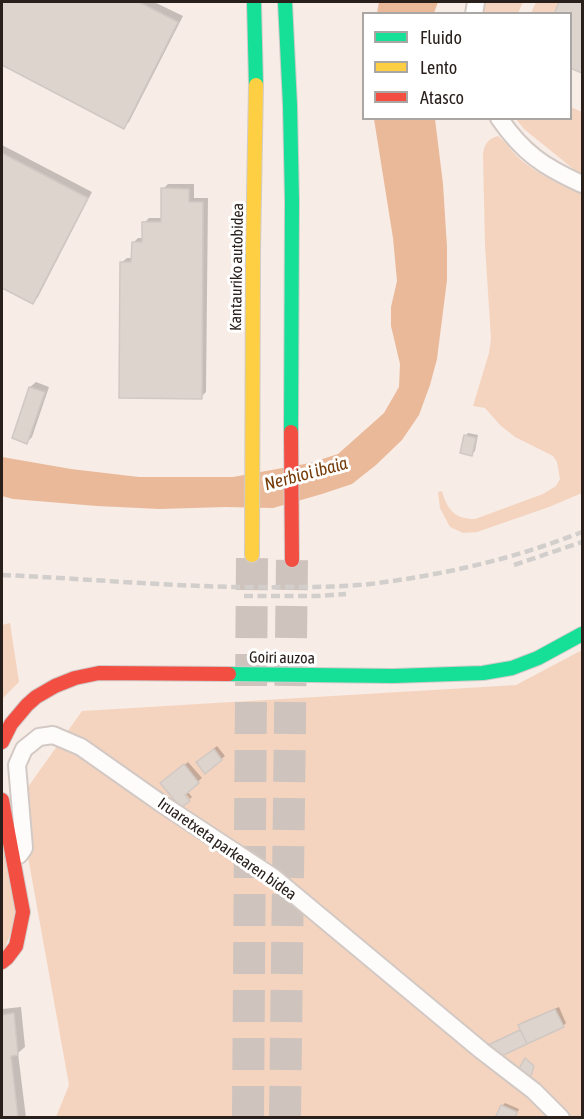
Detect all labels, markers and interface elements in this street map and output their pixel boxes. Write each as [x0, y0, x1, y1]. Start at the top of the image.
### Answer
legend [362, 12, 572, 120]
text: Fluido [420, 27, 462, 48]
text: Lento [420, 57, 457, 78]
text: Atasco [420, 87, 464, 108]
street label: Kantauriko autobidea [226, 203, 248, 331]
water label: Nerbioi ibaia [262, 453, 350, 495]
street label: Goiri auzoa [249, 648, 315, 668]
street label: Iruaretxeta parkearen bidea [154, 794, 300, 904]

